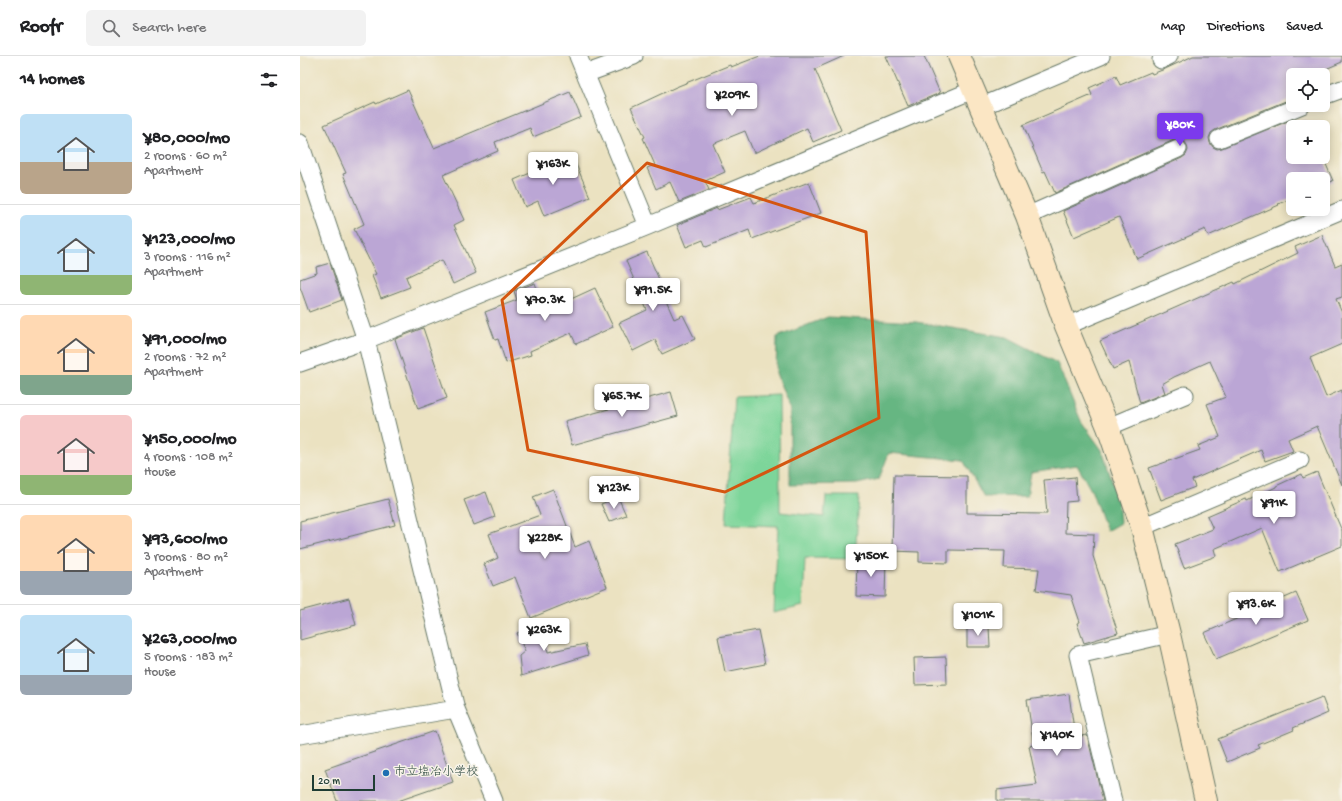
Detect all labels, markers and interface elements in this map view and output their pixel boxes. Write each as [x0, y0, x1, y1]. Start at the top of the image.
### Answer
search box [86, 10, 366, 46]
text: Roofr [20, 16, 62, 39]
icon: search [100, 17, 122, 39]
text: Search here [132, 19, 206, 37]
text: Map [1161, 19, 1185, 36]
text: Directions [1207, 19, 1264, 36]
text: Saved [1286, 19, 1322, 36]
map controls [1286, 68, 1330, 216]
button: locate [1286, 68, 1330, 112]
icon: filters [258, 69, 280, 91]
text: 14 homes [20, 70, 84, 90]
pin: ¥209K [704, 83, 760, 117]
text: ¥209K [715, 88, 749, 103]
pin: ¥80K [1156, 113, 1204, 147]
text: ¥80K [1166, 118, 1194, 133]
button: + [1286, 120, 1330, 164]
text: ¥80,000/mo [144, 129, 230, 149]
icon: home [52, 130, 100, 178]
text: 2 rooms · 60 m² [144, 149, 227, 164]
pin: ¥163K [525, 152, 581, 186]
text: ¥163K [537, 157, 569, 172]
text: Apartment [144, 164, 203, 179]
button: − [1286, 172, 1330, 216]
text: ¥123,000/mo [144, 230, 235, 250]
icon: home [52, 231, 100, 279]
text: 3 rooms · 116 m² [144, 250, 231, 265]
text: Apartment [144, 265, 203, 280]
pin: ¥91.5K [620, 278, 686, 312]
text: ¥91.5K [635, 283, 671, 298]
pin: ¥70.3K [512, 288, 578, 322]
text: ¥70.3K [526, 293, 564, 308]
text: ¥91,000/mo [144, 330, 227, 350]
icon: home [52, 331, 100, 379]
text: 2 rooms · 72 m² [144, 350, 226, 365]
text: Apartment [144, 365, 203, 380]
pin: ¥65.7K [589, 384, 655, 418]
text: ¥65.7K [603, 389, 641, 404]
text: ¥150,000/mo [144, 430, 237, 450]
icon: home [52, 431, 100, 479]
text: 4 rooms · 108 m² [144, 450, 233, 465]
text: House [144, 465, 176, 480]
pin: ¥123K [586, 476, 642, 510]
text: ¥123K [598, 481, 630, 496]
pin: ¥91K [1250, 491, 1298, 525]
text: ¥91K [1262, 496, 1286, 511]
pin: ¥228K [517, 526, 573, 560]
text: ¥93,600/mo [144, 530, 227, 550]
icon: home [52, 531, 100, 579]
text: ¥228K [528, 531, 562, 546]
pin: ¥150K [843, 544, 899, 578]
text: ¥150K [855, 549, 887, 564]
text: 3 rooms · 80 m² [144, 550, 228, 565]
text: Apartment [144, 565, 203, 580]
pin: ¥93.6K [1223, 592, 1289, 626]
text: ¥93.6K [1237, 597, 1275, 612]
pin: ¥101K [950, 603, 1006, 637]
text: ¥101K [962, 608, 994, 623]
pin: ¥263K [516, 618, 572, 652]
text: ¥263K [528, 623, 560, 638]
text: ¥263,000/mo [144, 630, 237, 650]
icon: home [52, 631, 100, 679]
text: 5 rooms · 183 m² [144, 650, 233, 665]
text: House [144, 665, 176, 680]
pin: ¥140K [1029, 723, 1085, 757]
text: ¥140K [1041, 728, 1073, 743]
place label: 市立塩冶小学校 [394, 765, 478, 780]
marker: 市立塩冶小学校 [381, 768, 391, 778]
scale bar [312, 773, 375, 792]
text: 20 m [318, 776, 340, 788]

